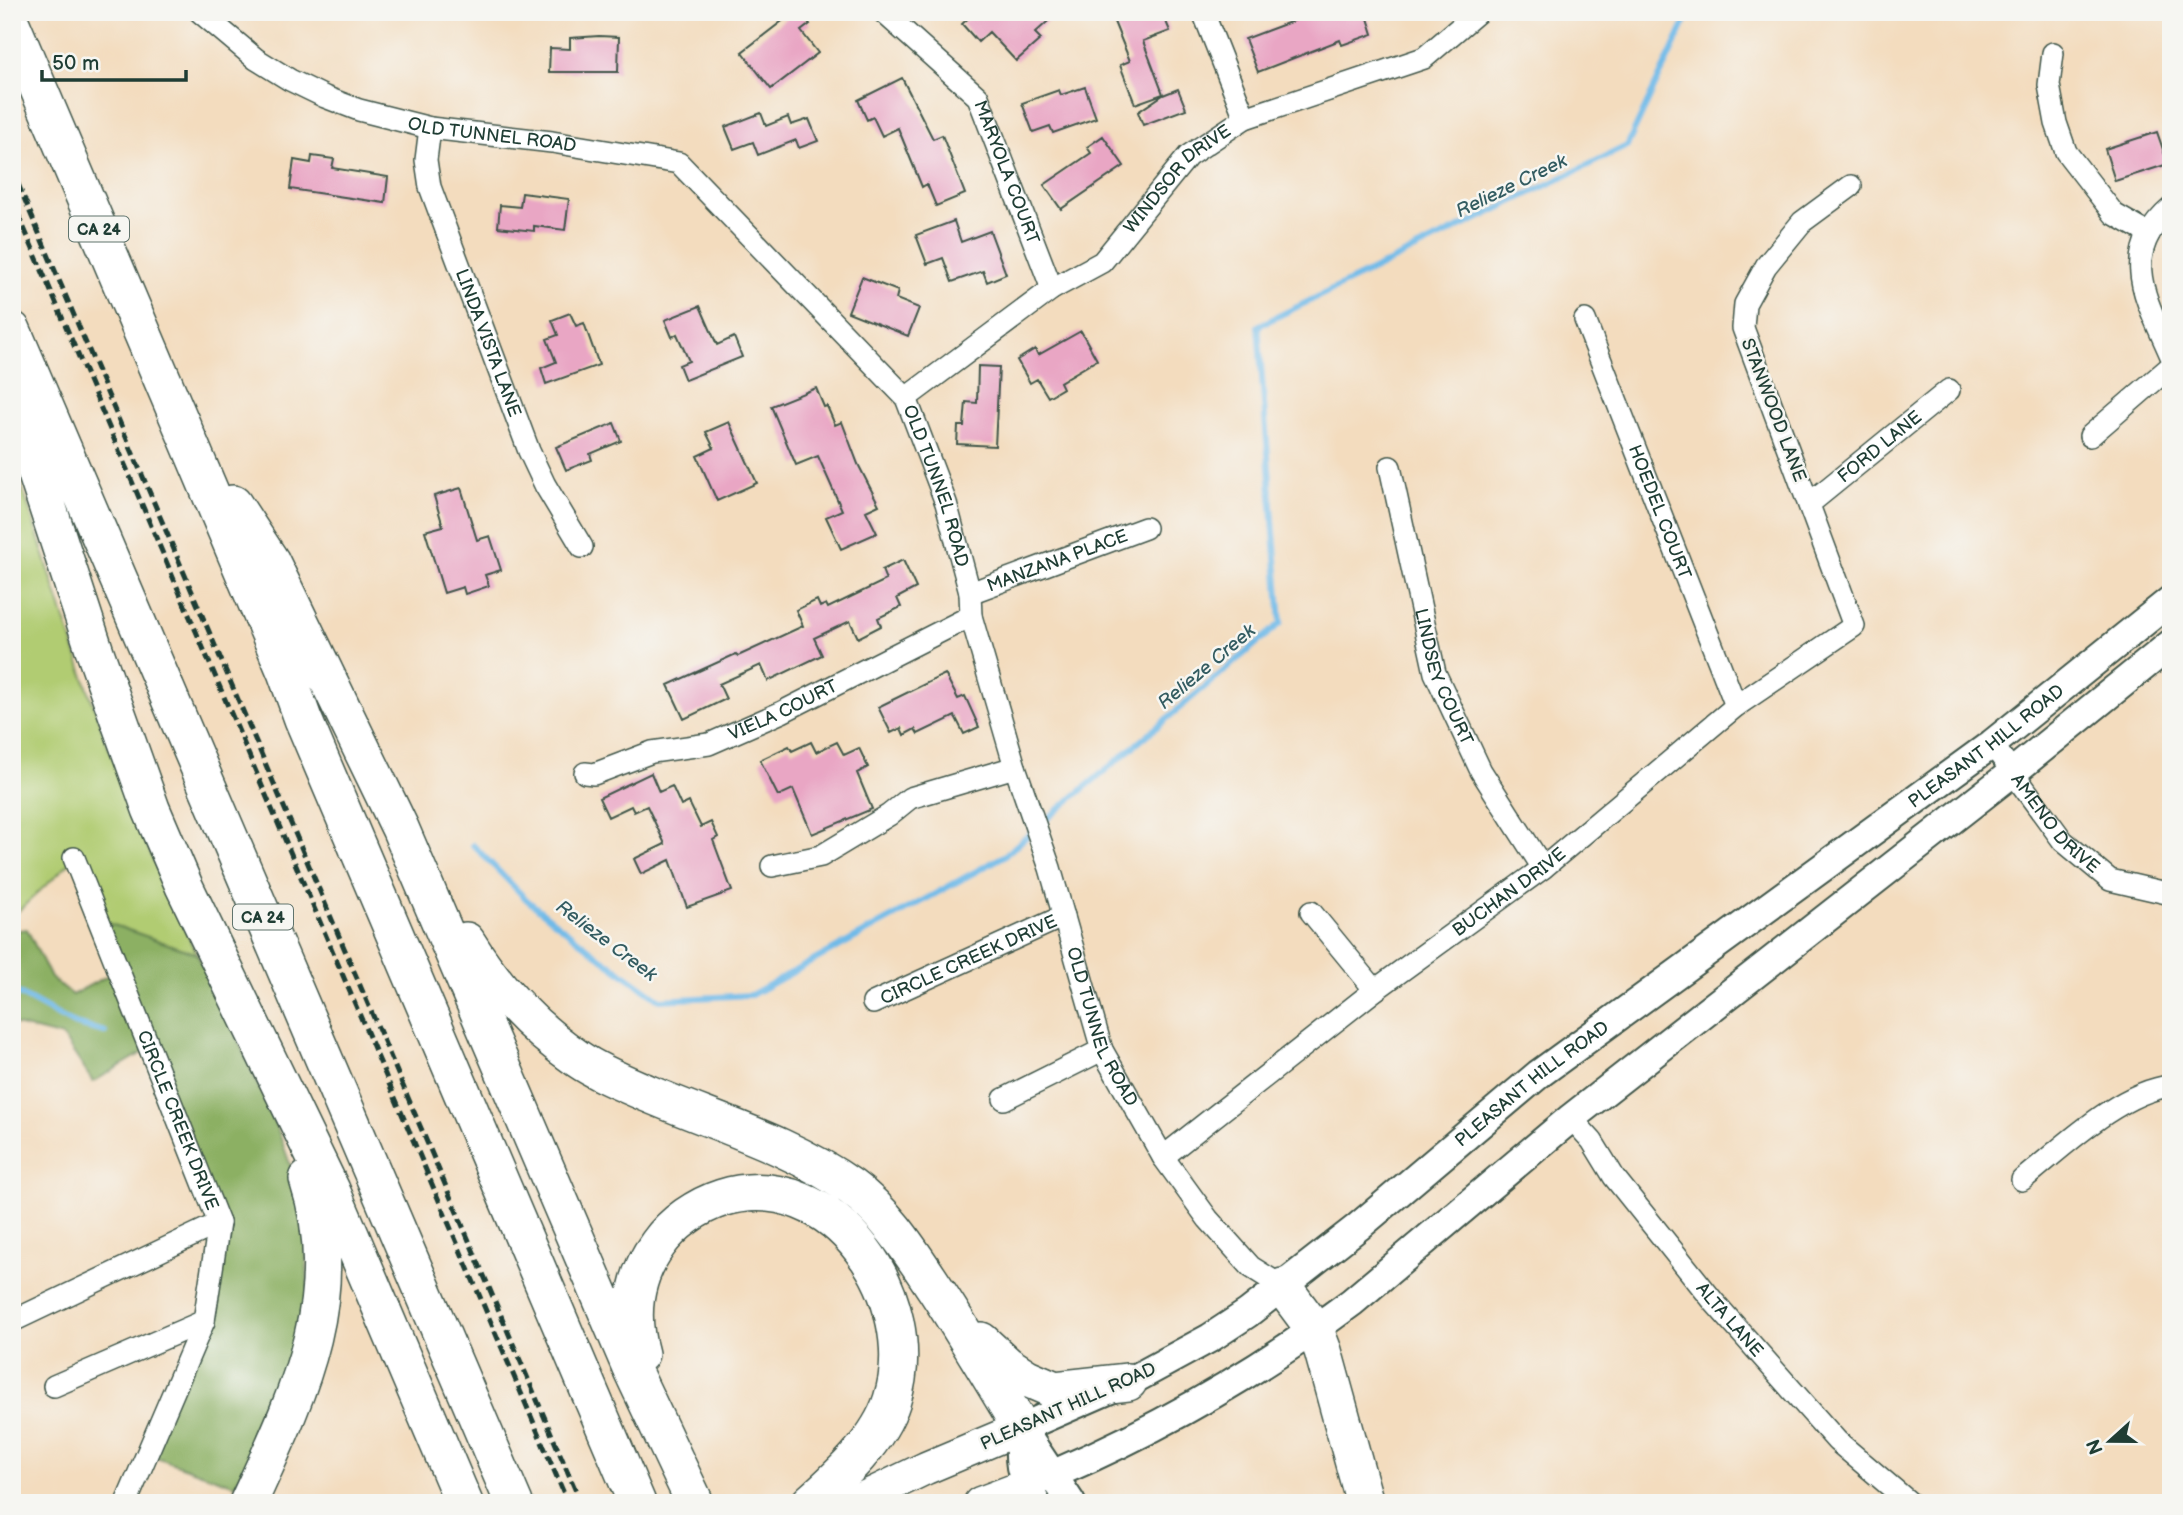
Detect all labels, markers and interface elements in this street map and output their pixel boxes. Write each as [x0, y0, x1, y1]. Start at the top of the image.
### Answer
scale bar [42, 38, 186, 82]
text: 50 m [52, 51, 99, 76]
street label: MARYOLA COURT [969, 97, 1044, 247]
street label: OLD TUNNEL ROAD [405, 113, 578, 157]
street label: WINDSOR DRIVE [1120, 120, 1235, 238]
water label: Relieze Creek [1452, 149, 1571, 223]
road number: CA 24 [69, 216, 129, 242]
street label: LINDA VISTA LANE [451, 266, 525, 420]
street label: STANWOOD LANE [1737, 336, 1811, 485]
street label: OLD TUNNEL ROAD [899, 402, 973, 569]
street label: FORD LANE [1834, 406, 1926, 487]
street label: HOEDEL COURT [1624, 442, 1695, 582]
street label: MANZANA PLACE [984, 525, 1131, 597]
street label: LINDSEY COURT [1410, 606, 1477, 749]
water label: Relieze Creek [1153, 619, 1261, 715]
street label: VIELA COURT [725, 675, 841, 745]
street label: PLEASANT HILL ROAD [1904, 680, 2068, 812]
street label: AMENO DRIVE [2006, 770, 2104, 878]
street label: BUCHAN DRIVE [1449, 843, 1570, 941]
water label: Relieze Creek [551, 896, 662, 987]
road number: CA 24 [233, 904, 293, 930]
street label: CIRCLE CREEK DRIVE [877, 911, 1060, 1009]
street label: OLD TUNNEL ROAD [1062, 945, 1142, 1110]
street label: PLEASANT HILL ROAD [1451, 1017, 1613, 1151]
street label: CIRCLE CREEK DRIVE [133, 1027, 223, 1213]
street label: ALTA LANE [1692, 1278, 1768, 1361]
street label: PLEASANT HILL ROAD [977, 1358, 1159, 1455]
north arrow [2074, 1406, 2144, 1476]
text: N [2082, 1436, 2109, 1457]

